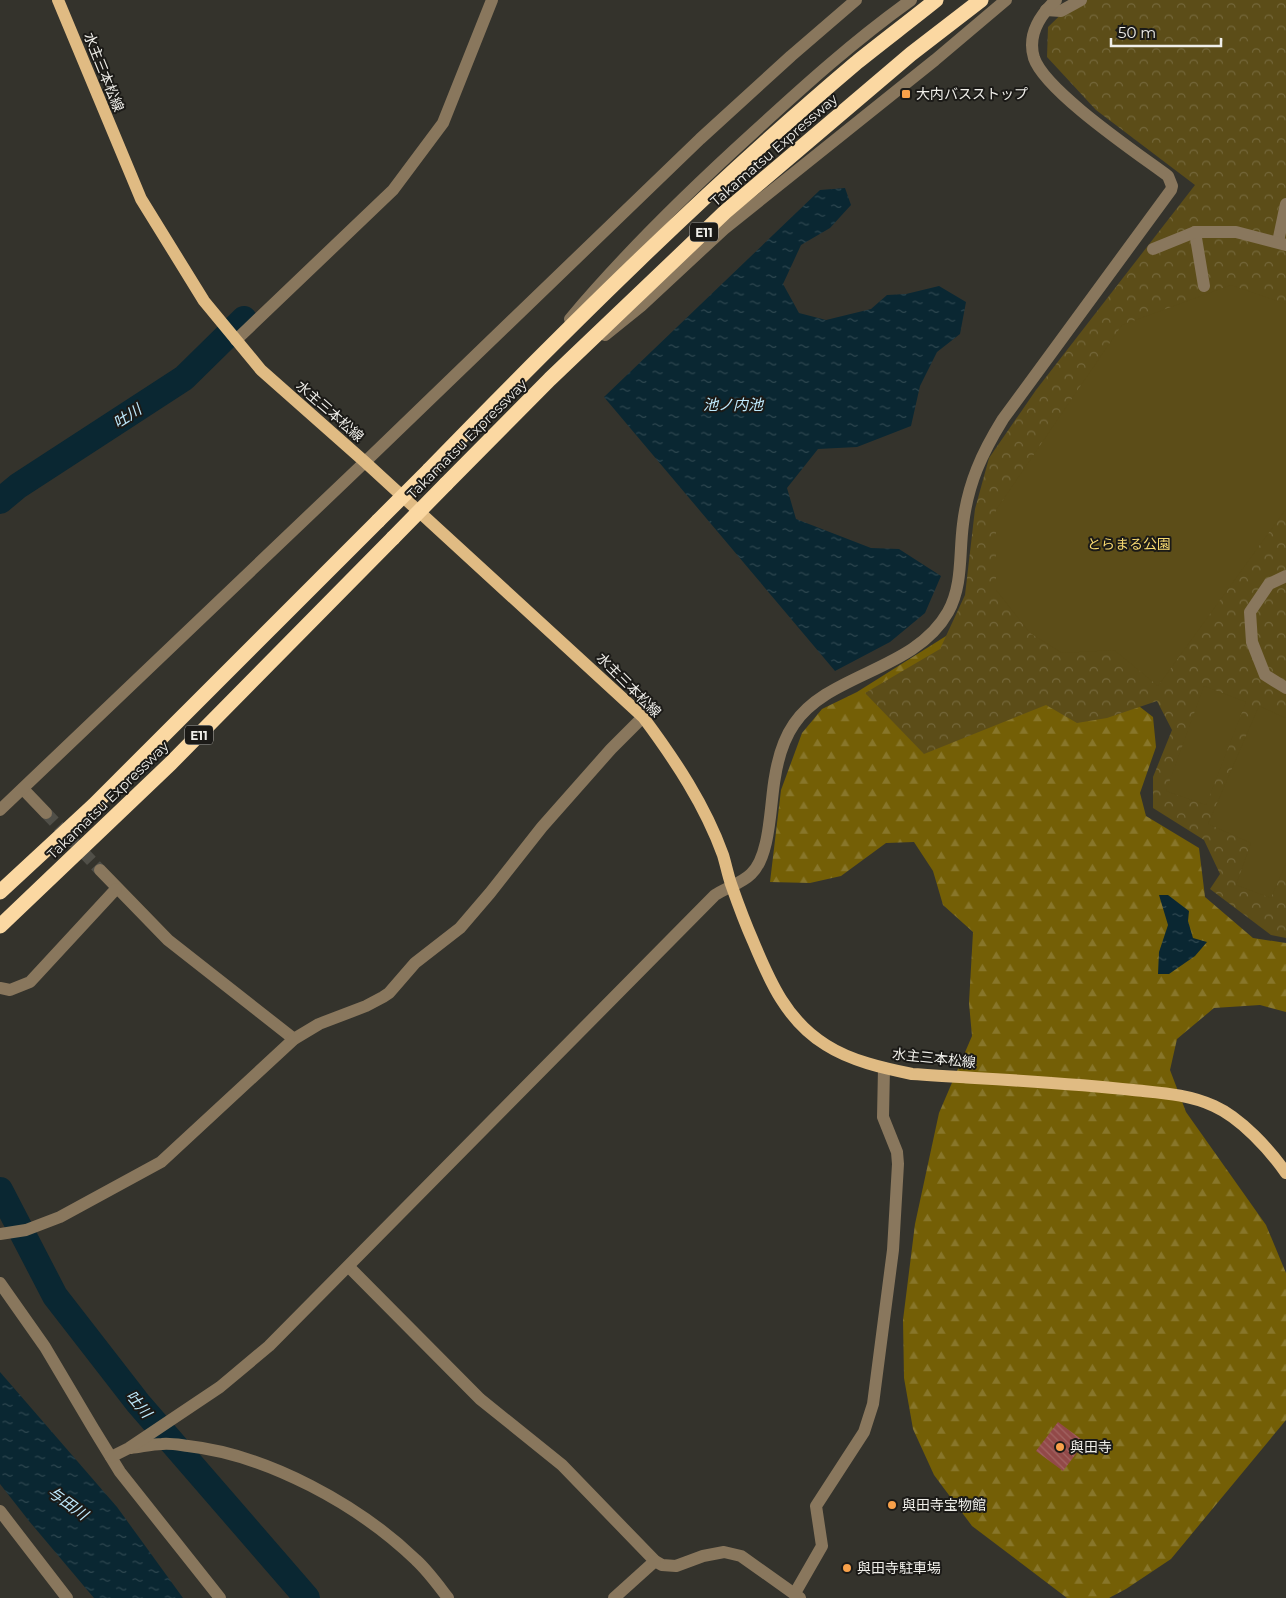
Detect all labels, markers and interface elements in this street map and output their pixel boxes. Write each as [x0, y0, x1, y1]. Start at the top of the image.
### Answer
scale bar [1111, 15, 1221, 47]
text: 50 m [1118, 23, 1156, 42]
street label: 水主三本松線 [80, 30, 128, 114]
place label: 大内バスストップ [916, 85, 1028, 103]
marker: 大内バスストップ [900, 88, 912, 100]
street label: Takamatsu Expressway [707, 90, 841, 210]
road number: E11 [690, 222, 718, 242]
street label: Takamatsu Expressway [403, 375, 531, 503]
street label: 水主三本松線 [292, 377, 368, 445]
water label: 池ノ内池 [703, 395, 765, 414]
water label: 吐川 [109, 399, 146, 432]
park label: とらまる公園 [1087, 535, 1171, 553]
street label: 水主三本松線 [593, 649, 665, 721]
road number: E11 [185, 726, 213, 744]
street label: Takamatsu Expressway [43, 737, 173, 863]
street label: 水主三本松線 [891, 1045, 977, 1071]
water label: 吐川 [122, 1386, 157, 1423]
place label: 與田寺 [1070, 1438, 1112, 1456]
marker: 與田寺 [1054, 1441, 1066, 1453]
water label: 与田川 [44, 1482, 93, 1525]
place label: 與田寺宝物館 [902, 1496, 986, 1514]
marker: 與田寺宝物館 [886, 1499, 898, 1511]
place label: 與田寺駐車場 [857, 1559, 941, 1577]
marker: 與田寺駐車場 [841, 1562, 853, 1574]

